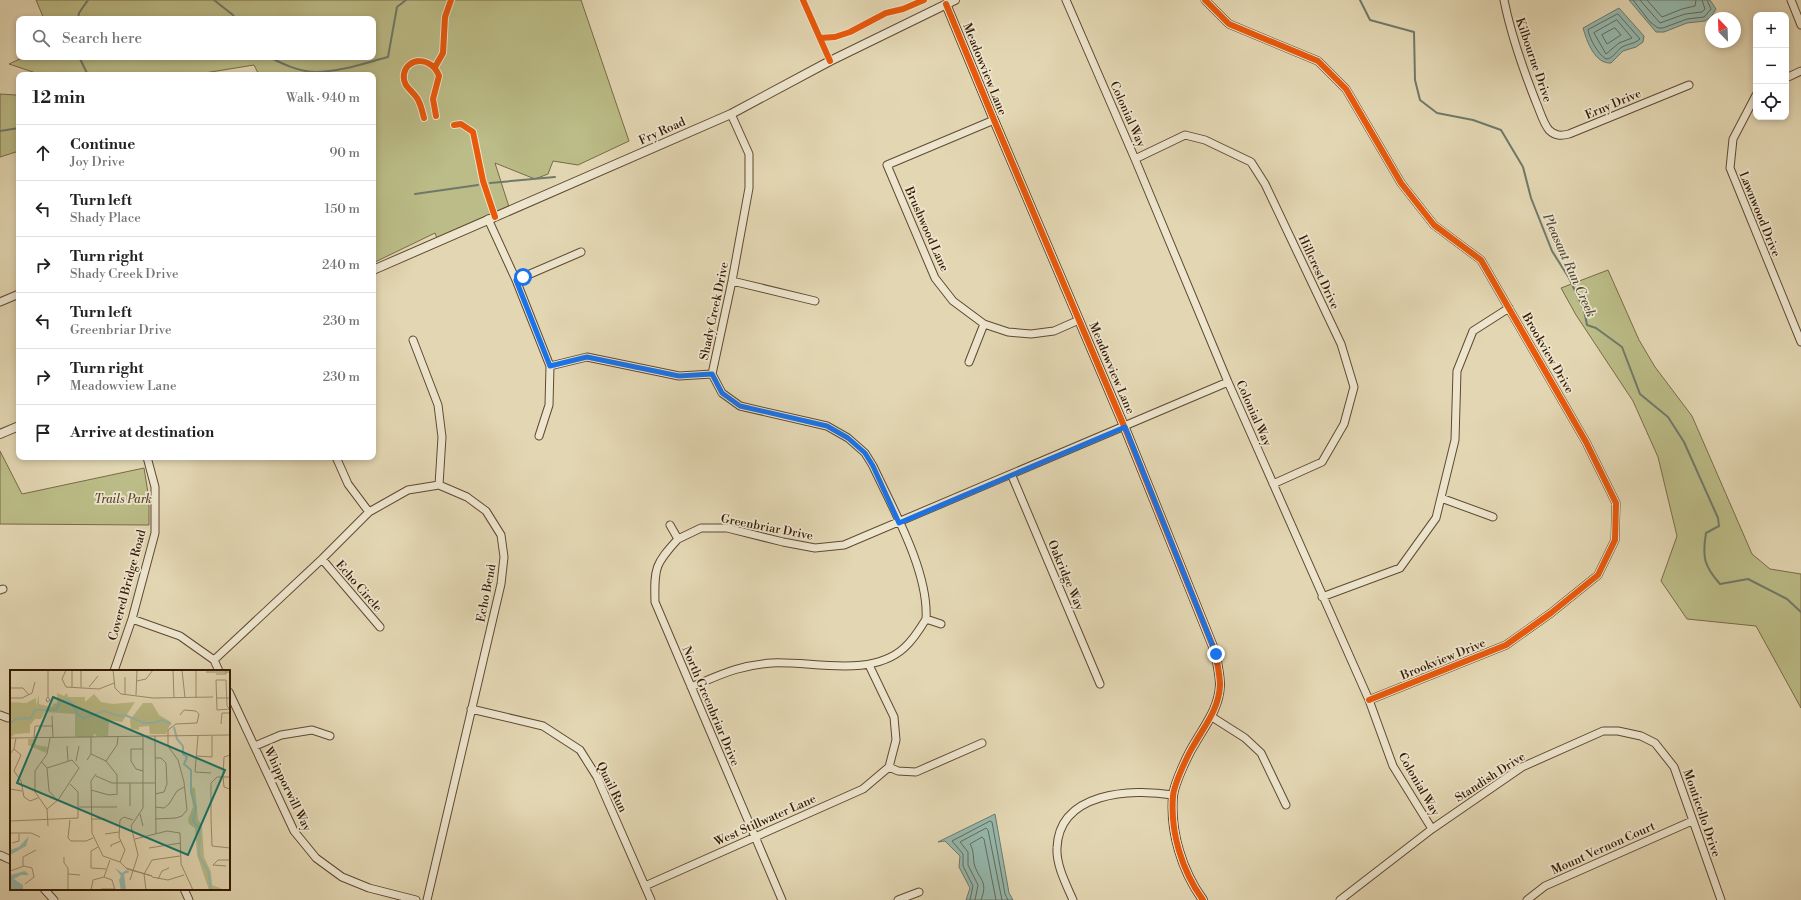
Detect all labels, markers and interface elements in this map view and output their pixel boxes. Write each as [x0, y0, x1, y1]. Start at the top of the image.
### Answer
north arrow [1705, 12, 1741, 48]
map controls [1753, 12, 1789, 120]
button: + [1753, 12, 1789, 48]
search box [16, 16, 376, 60]
street label: Kilbourne Drive [1512, 16, 1555, 104]
street label: Meadowview Lane [959, 21, 1010, 118]
icon: search [30, 27, 52, 49]
text: Search here [62, 29, 142, 48]
button: − [1753, 48, 1789, 84]
street label: Colonial Way [1106, 79, 1149, 150]
button: locate [1753, 84, 1789, 120]
street label: Erny Drive [1583, 86, 1644, 123]
text: 12 min [32, 87, 85, 109]
text: Walk · 940 m [286, 90, 360, 106]
street label: Fry Road [637, 114, 688, 148]
text: Continue [70, 135, 135, 154]
icon: ahead [32, 142, 54, 164]
text: 90 m [329, 145, 360, 161]
text: Joy Drive [70, 154, 125, 170]
street label: Lawnwood Drive [1736, 169, 1784, 259]
street label: Brushwood Lane [901, 184, 952, 274]
text: Turn left [70, 191, 132, 210]
icon: left [32, 198, 54, 220]
text: 150 m [325, 201, 360, 217]
text: Shady Place [70, 210, 141, 226]
water label: Pleasant Run Creek [1539, 210, 1599, 320]
street label: Hillcrest Drive [1295, 233, 1342, 312]
text: Turn right [70, 247, 144, 266]
icon: right [32, 254, 54, 276]
text: 240 m [322, 257, 360, 273]
street label: Shady Creek Drive [697, 261, 732, 362]
text: Shady Creek Drive [70, 266, 178, 282]
route start [514, 268, 532, 286]
text: Turn left [70, 303, 132, 322]
street label: Brookview Drive [1518, 309, 1577, 396]
icon: left [32, 310, 54, 332]
text: 230 m [323, 313, 360, 329]
street label: Meadowview Lane [1085, 320, 1138, 416]
text: Greenbriar Drive [70, 322, 172, 338]
text: Turn right [70, 359, 144, 378]
icon: right [32, 366, 54, 388]
text: 230 m [323, 369, 360, 385]
text: Meadowview Lane [70, 378, 176, 394]
street label: Colonial Way [1232, 378, 1275, 449]
icon: arrive [32, 422, 54, 444]
text: Arrive at destination [70, 423, 214, 442]
park label: Trails Park [94, 492, 152, 507]
street label: Greenbriar Drive [719, 511, 814, 544]
street label: Covered Bridge Road [105, 528, 150, 642]
street label: Oakridge Way [1044, 538, 1087, 613]
street label: Echo Circle [332, 557, 385, 615]
street label: Echo Bend [473, 562, 500, 624]
street label: Brookview Drive [1398, 636, 1488, 684]
street label: North Greenbriar Drive [678, 644, 743, 768]
route end [1207, 645, 1225, 663]
inset map [10, 670, 230, 890]
street label: Whipporwill Way [260, 744, 315, 834]
street label: Standish Drive [1452, 749, 1528, 806]
street label: Colonial Way [1394, 750, 1443, 819]
street label: Quail Run [593, 759, 630, 815]
street label: Monticello Drive [1680, 767, 1724, 859]
street label: West Stillwater Lane [711, 791, 818, 850]
street label: Mount Vernon Court [1549, 818, 1658, 878]

